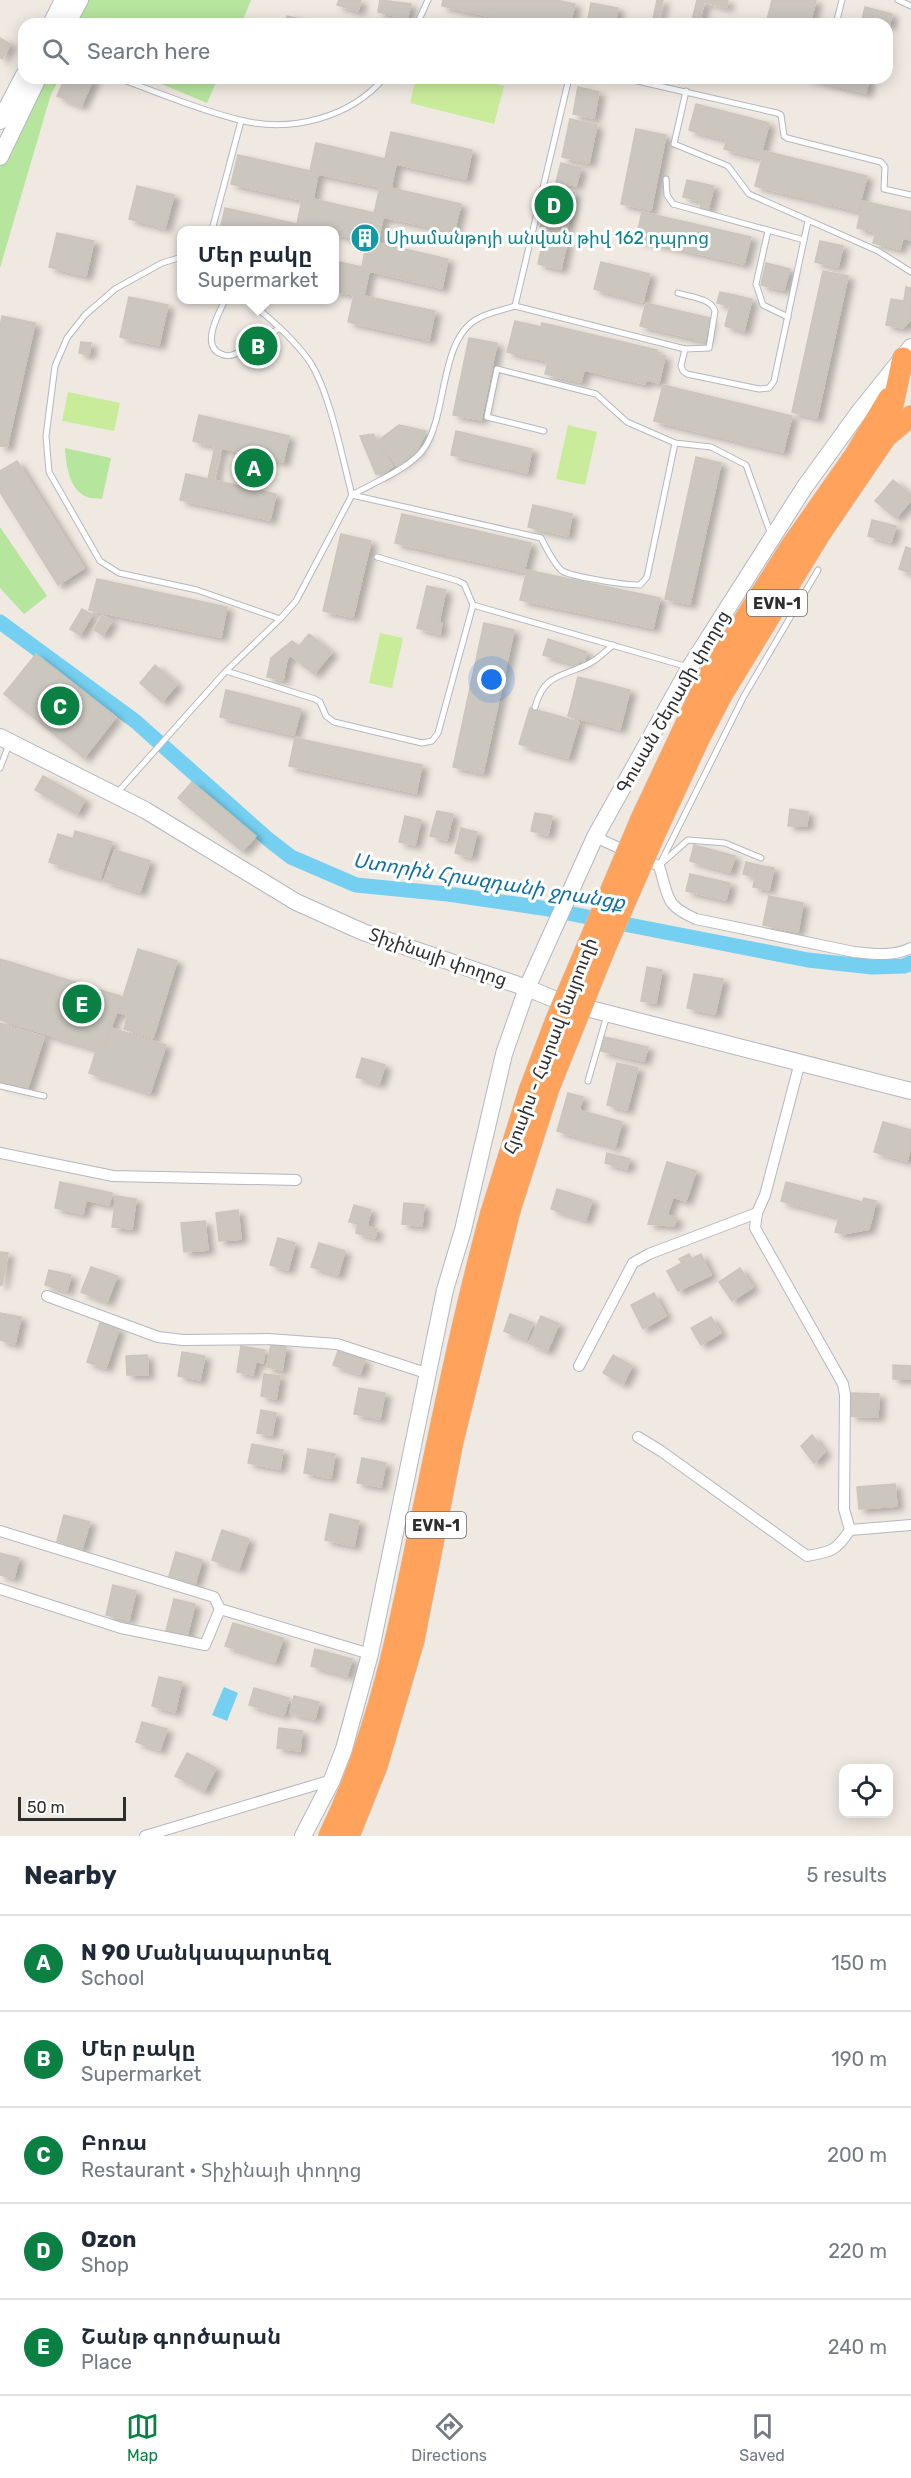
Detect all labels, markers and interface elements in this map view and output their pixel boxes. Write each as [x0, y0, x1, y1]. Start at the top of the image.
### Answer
search box [18, 18, 893, 84]
icon: search [39, 35, 72, 68]
text: Search here [87, 38, 210, 65]
pin: D [534, 182, 574, 228]
building icon: Սիամանթոյի անվան թիվ 162 դպրոց [349, 222, 381, 254]
popup [177, 226, 339, 304]
place label: Սիամանթոյի անվան թիվ 162 դպրոց [386, 227, 709, 249]
text: Մեր բակը [198, 241, 312, 268]
text: Supermarket [198, 268, 318, 292]
pin: B [238, 324, 278, 368]
pin: A [234, 446, 274, 490]
road number: EVN-1 [747, 590, 807, 616]
street label: Գուսան Շերամի փողոց [611, 606, 735, 798]
your location [477, 665, 506, 694]
pin: C [40, 684, 80, 728]
water label: Ստորին Հրազդանի ջրանցք [351, 848, 628, 915]
street label: Տիչինայի փողոց [366, 923, 510, 991]
street label: Հյուսիս - Հարավ մայրուղի [499, 935, 601, 1157]
pin: E [62, 982, 101, 1026]
road number: EVN-1 [406, 1512, 466, 1538]
map controls [839, 1764, 893, 1818]
button: locate [839, 1764, 893, 1818]
scale bar [18, 1794, 126, 1822]
text: 50 m [27, 1798, 65, 1817]
text: Nearby [24, 1860, 117, 1891]
text: 5 results [806, 1863, 887, 1887]
text: N 90 Մանկապարտեզ [81, 1939, 330, 1966]
text: A [36, 1951, 51, 1975]
text: 150 m [831, 1951, 887, 1975]
text: School [81, 1966, 144, 1990]
text: Մեր բակը [81, 2035, 196, 2062]
text: B [36, 2047, 51, 2071]
text: 190 m [831, 2047, 887, 2071]
text: Supermarket [81, 2062, 201, 2086]
text: Բոռա [81, 2129, 147, 2156]
text: C [36, 2143, 51, 2167]
text: 200 m [827, 2143, 887, 2167]
text: Restaurant · Տիչինայի փողոց [81, 2158, 362, 2182]
text: Ozon [81, 2226, 136, 2253]
text: D [36, 2239, 51, 2263]
text: 220 m [828, 2239, 887, 2263]
text: Shop [81, 2253, 129, 2277]
text: Շանթ գործարան [81, 2323, 281, 2350]
text: E [37, 2335, 50, 2359]
text: 240 m [828, 2335, 887, 2359]
text: Place [81, 2350, 132, 2374]
tab: Map [126, 2410, 159, 2465]
tab: Directions [411, 2410, 487, 2465]
tab: Saved [739, 2410, 785, 2465]

